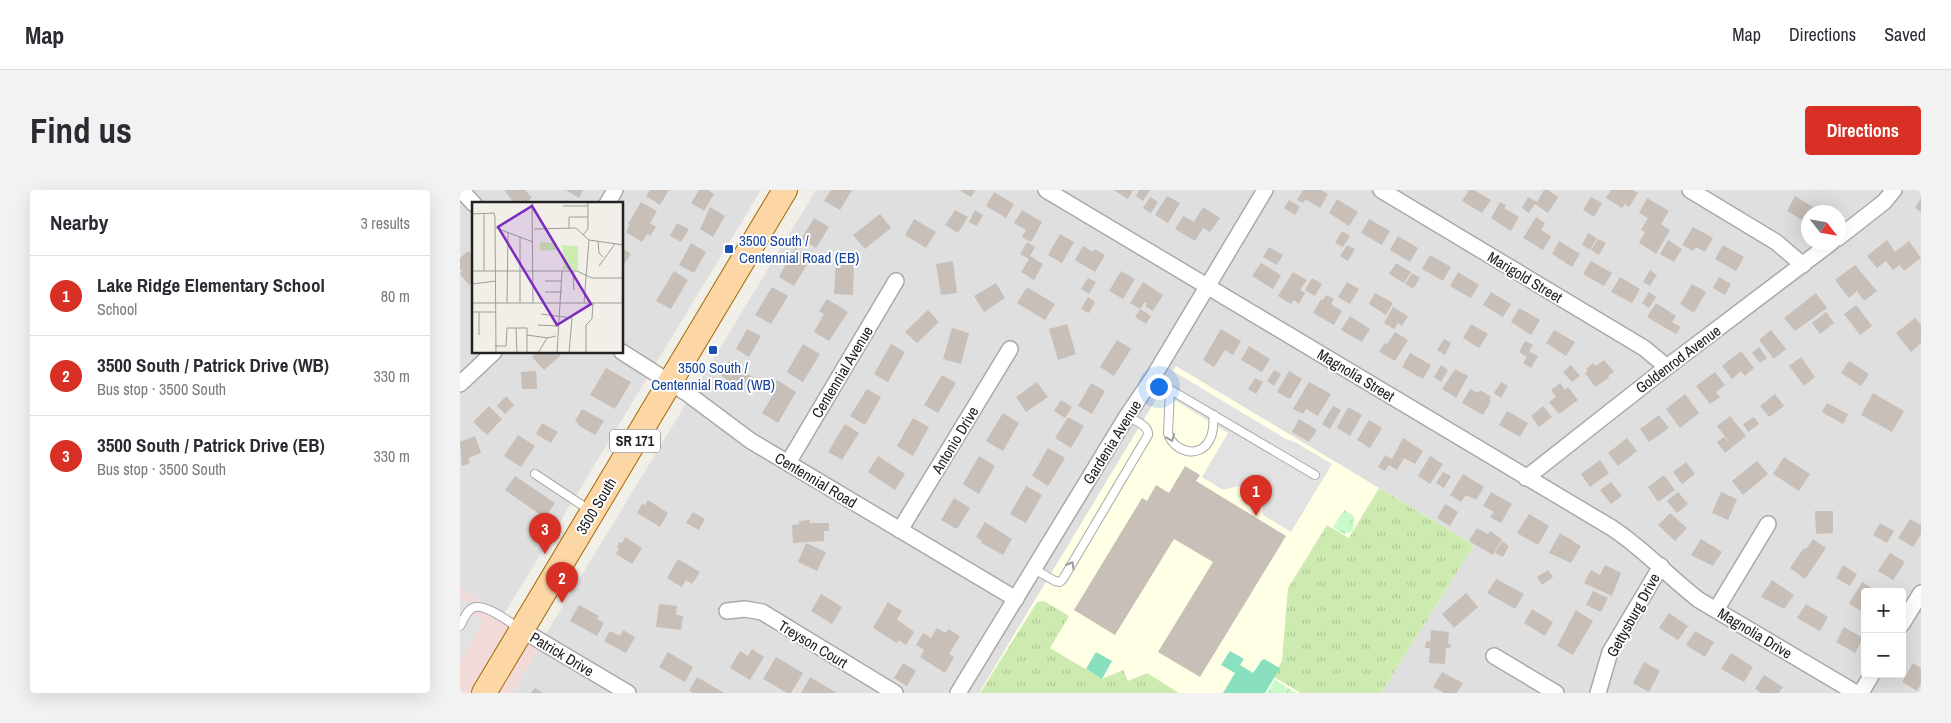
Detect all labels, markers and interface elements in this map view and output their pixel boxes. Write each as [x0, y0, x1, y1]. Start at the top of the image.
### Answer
text: Map [25, 19, 64, 51]
text: Map [1732, 22, 1761, 47]
text: Directions [1789, 22, 1856, 47]
text: Saved [1884, 22, 1926, 47]
button: Directions [1805, 106, 1921, 155]
text: Find us [30, 107, 132, 154]
inset map [472, 202, 624, 354]
north arrow [1801, 205, 1846, 250]
text: Nearby [50, 208, 108, 237]
text: 3 results [360, 212, 410, 234]
place label: 3500 South / Centennial Road (EB) [739, 230, 859, 268]
marker: 3500 South / Centennial Road (EB) [723, 243, 735, 255]
street label: Marigold Street [1484, 246, 1567, 308]
text: Lake Ridge Elementary School [97, 272, 325, 298]
text: 1 [62, 285, 70, 307]
text: 80 m [381, 285, 410, 307]
text: School [97, 298, 137, 320]
street label: Goldenrod Avenue [1631, 320, 1725, 398]
street label: Centennial Avenue [806, 322, 878, 422]
marker: 3500 South / Centennial Road (WB) [707, 344, 719, 356]
street label: Magnolia Street [1313, 344, 1399, 407]
text: 3500 South / Patrick Drive (WB) [97, 352, 329, 378]
place label: 3500 South / Centennial Road (WB) [651, 357, 775, 395]
text: 2 [62, 365, 70, 387]
text: 330 m [374, 365, 410, 387]
your location [1146, 374, 1172, 400]
text: Bus stop · 3500 South [97, 378, 226, 400]
street label: Gardenia Avenue [1078, 396, 1146, 488]
street label: Antonio Drive [926, 402, 983, 479]
road number: SR 171 [610, 430, 660, 452]
text: 3500 South / Patrick Drive (EB) [97, 432, 325, 458]
one-way arrow [1165, 433, 1175, 441]
text: 3 [62, 445, 70, 467]
text: 330 m [374, 445, 410, 467]
street label: Centennial Road [771, 447, 861, 513]
text: Bus stop · 3500 South [97, 458, 226, 480]
street label: 3500 South [571, 474, 621, 538]
pin: 1 [1240, 475, 1272, 516]
pin: 3 [529, 513, 561, 554]
pin: 2 [546, 562, 578, 603]
one-way arrow [1065, 562, 1075, 571]
street label: Gettysburg Drive [1601, 569, 1665, 661]
map controls [1861, 588, 1906, 678]
button: + [1861, 588, 1906, 633]
street label: Magnolia Drive [1714, 603, 1796, 664]
street label: Treyson Court [774, 615, 852, 673]
street label: Patrick Drive [526, 627, 598, 681]
button: − [1861, 633, 1906, 678]

